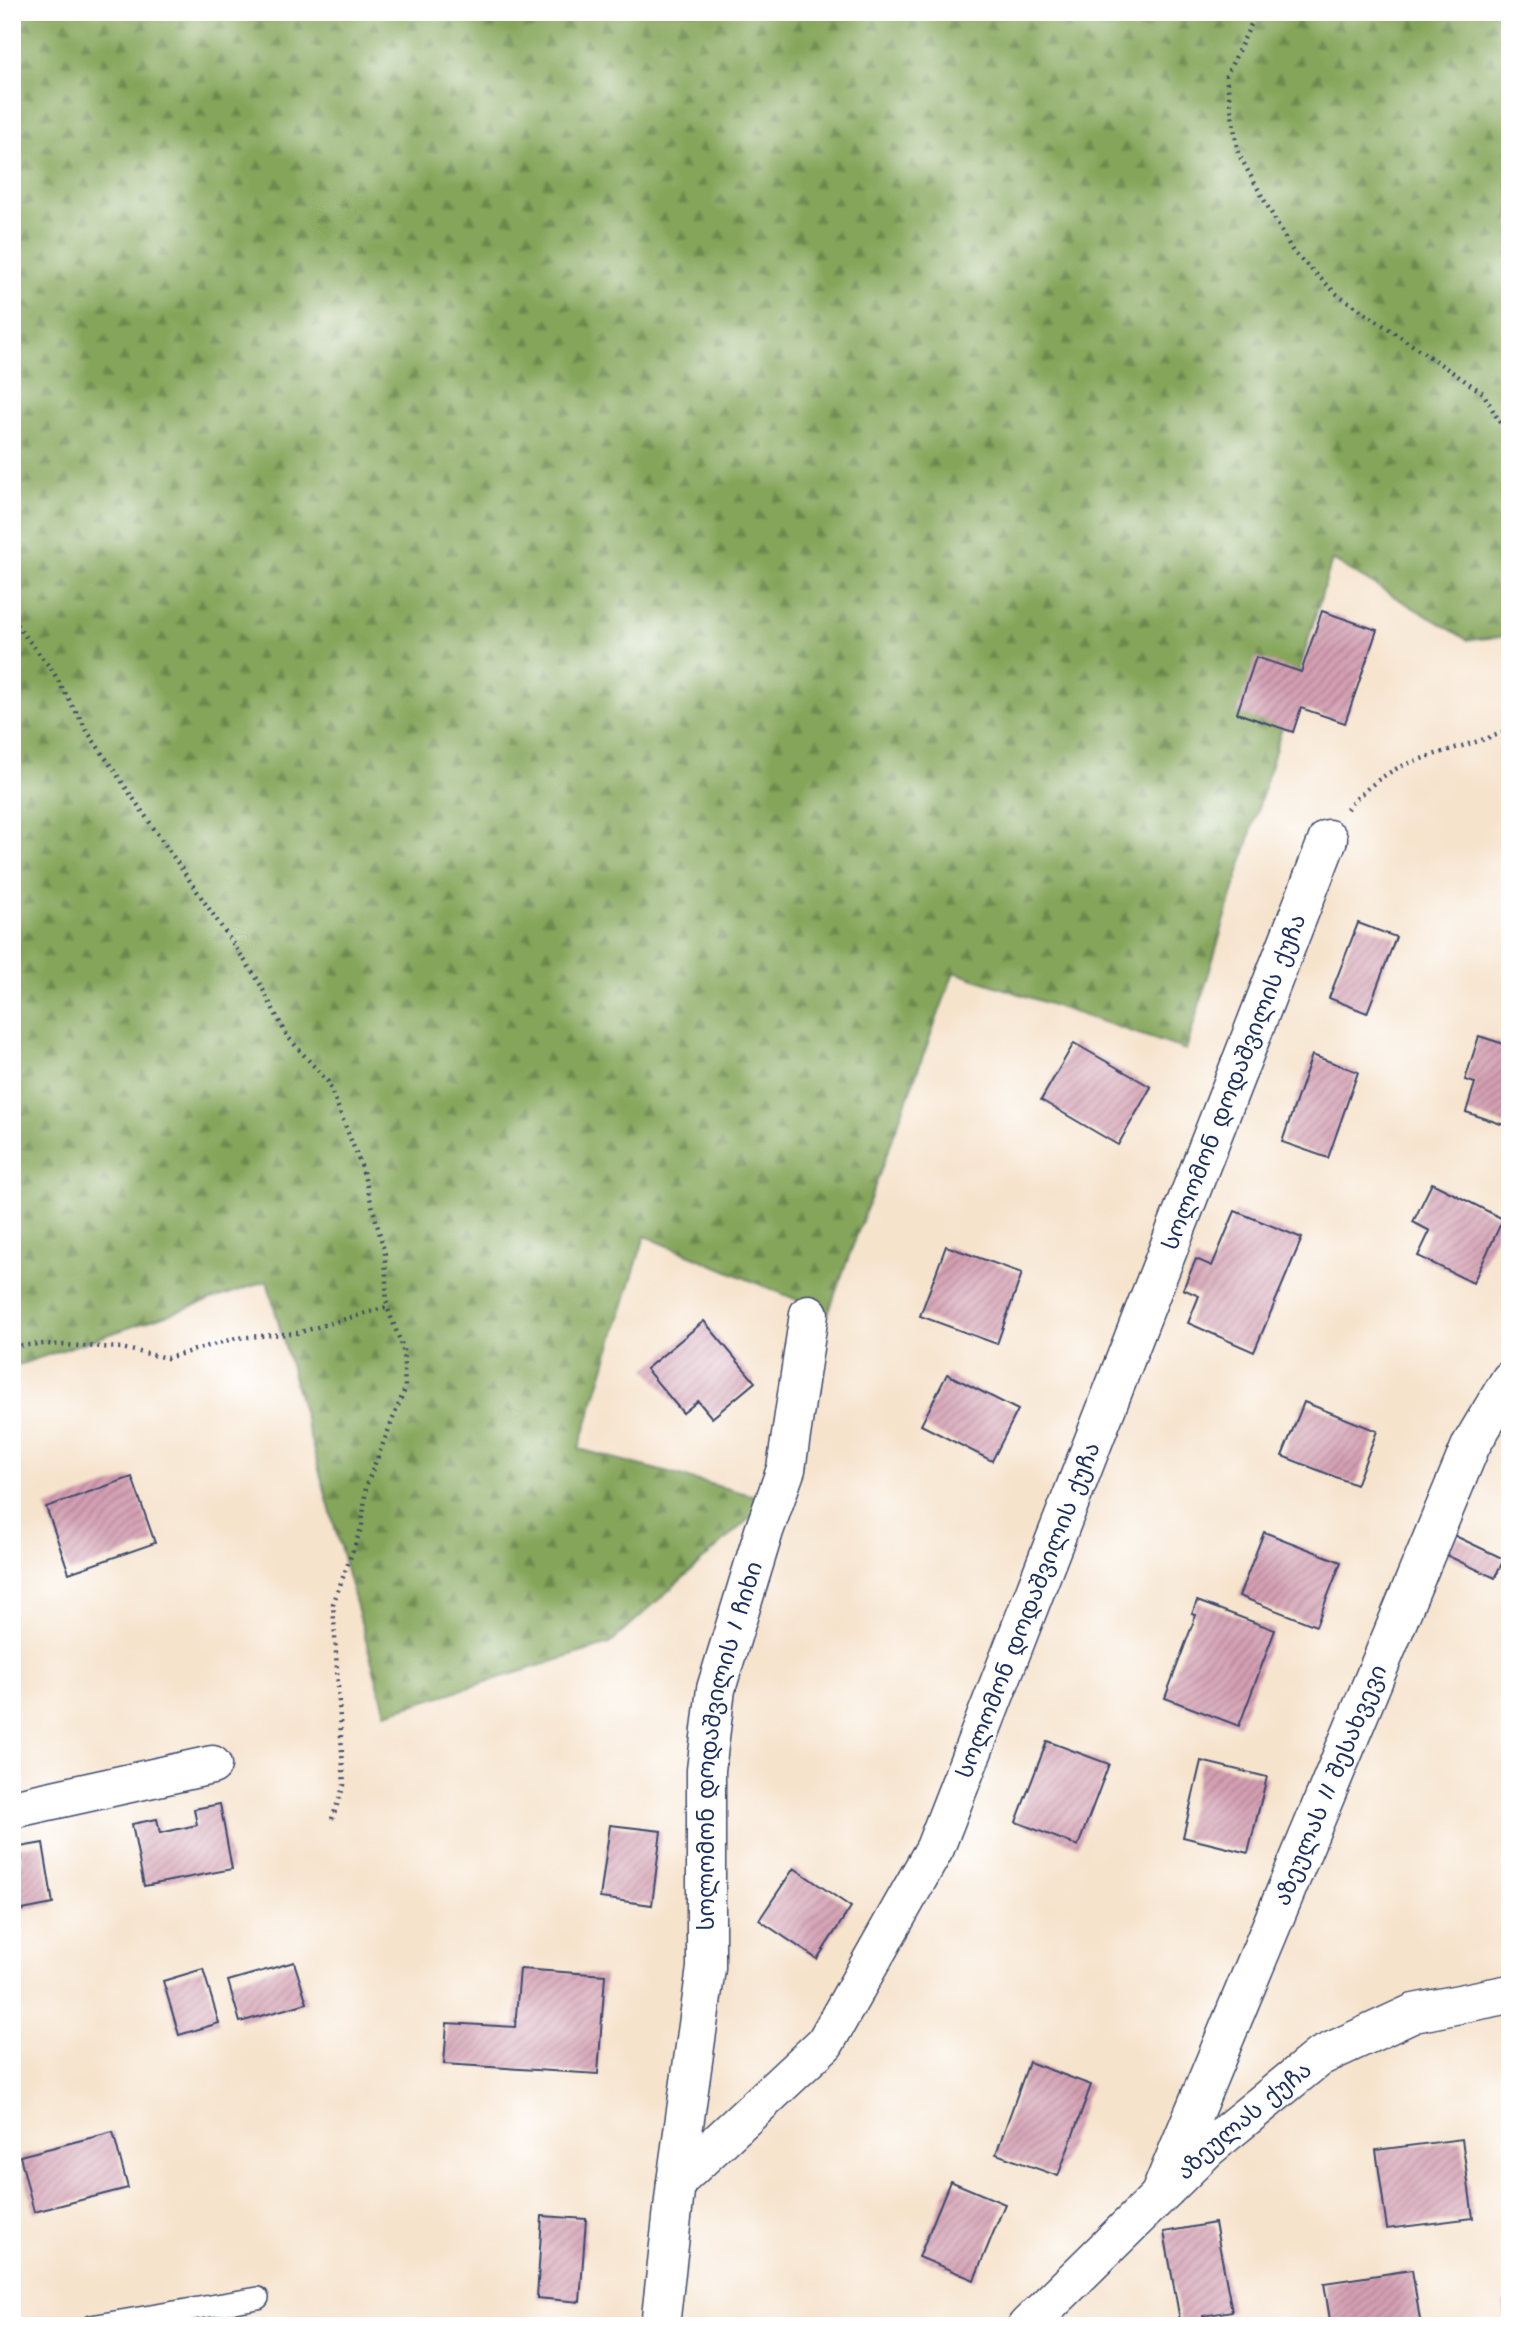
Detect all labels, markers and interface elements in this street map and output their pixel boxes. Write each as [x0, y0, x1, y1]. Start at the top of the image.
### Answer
street label: სოლომონ დოდაშვილის ქუჩა [1154, 909, 1317, 1256]
street label: სოლომონ დოდაშვილის ქუჩა [948, 1437, 1111, 1784]
street label: სოლომონ დოდაშვილის I ჩიხი [689, 1557, 774, 1931]
street label: აზეულას II შესახვევი [1266, 1659, 1398, 1912]
street label: აზეულას ქუჩა [1169, 2054, 1321, 2190]

